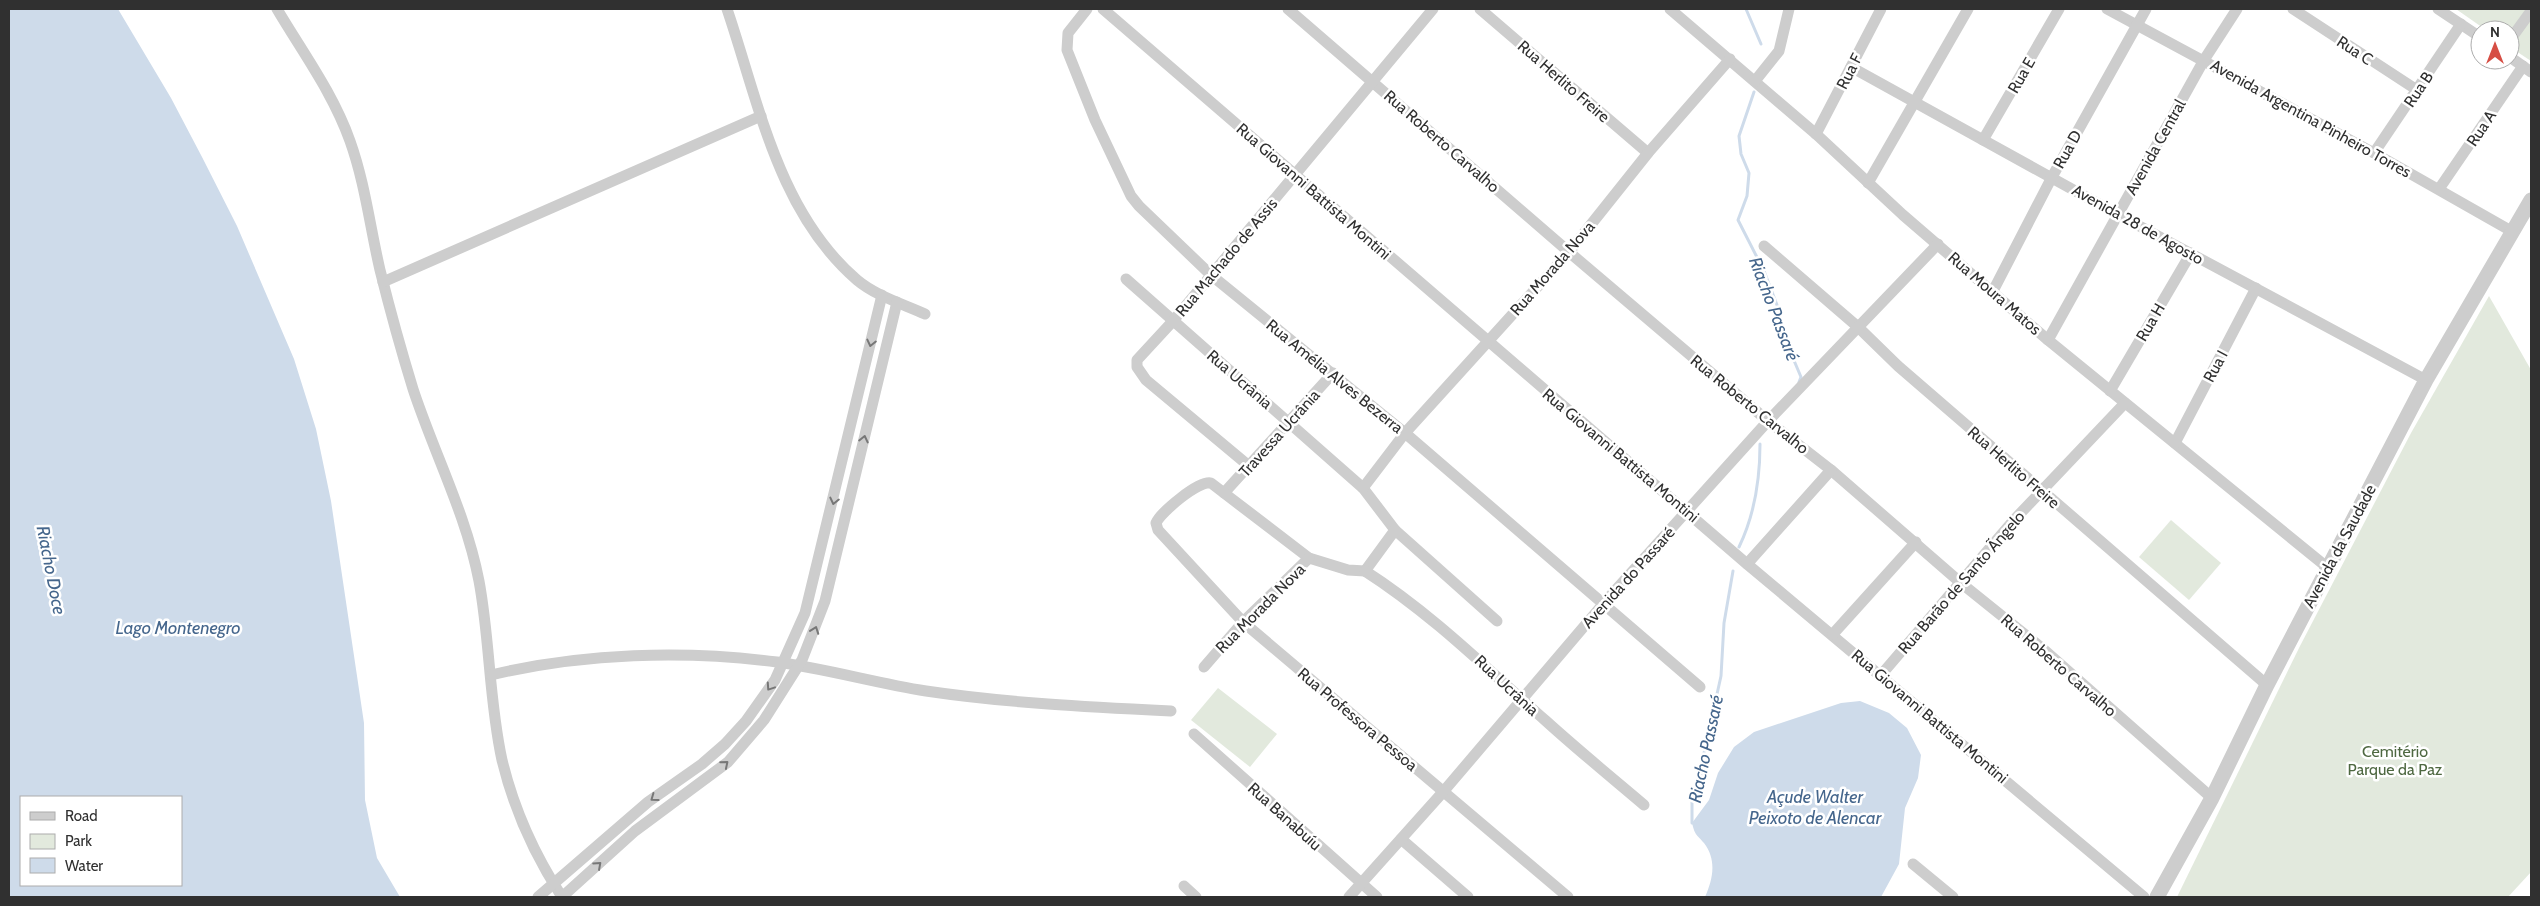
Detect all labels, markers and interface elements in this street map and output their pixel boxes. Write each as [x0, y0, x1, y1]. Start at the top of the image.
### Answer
north arrow [2470, 20, 2520, 70]
text: N [2490, 23, 2500, 41]
street label: Rua C [2333, 32, 2376, 69]
street label: Rua Herlito Freire [1514, 36, 1613, 126]
street label: Rua F [1832, 50, 1867, 92]
street label: Rua E [2004, 54, 2039, 96]
street label: Avenida Argentina Pinheiro Torres [2207, 55, 2415, 182]
street label: Rua B [2400, 68, 2437, 111]
street label: Rua Roberto Carvalho [1380, 86, 1503, 197]
street label: Avenida Central [2121, 96, 2190, 198]
street label: Rua A [2463, 107, 2500, 150]
street label: Rua Giovanni Battista Montini [1233, 119, 1395, 264]
street label: Rua D [2049, 127, 2086, 172]
street label: Avenida 28 de Agosto [2069, 180, 2207, 269]
street label: Rua Machado de Assis [1171, 194, 1282, 320]
street label: Rua Morada Nova [1506, 217, 1599, 319]
street label: Rua Moura Matos [1944, 248, 2045, 339]
water label: Riacho Passaré [1744, 254, 1804, 364]
street label: Rua H [2132, 300, 2169, 345]
street label: Rua Amélia Alves Bezerra [1263, 315, 1407, 438]
one-way arrow [866, 338, 877, 347]
street label: Rua Ucrânia [1203, 346, 1276, 413]
street label: Rua I [2199, 347, 2232, 385]
street label: Rua Roberto Carvalho [1687, 351, 1813, 458]
street label: Rua Giovanni Battista Montini [1539, 384, 1703, 526]
street label: Travessa Ucrânia [1235, 385, 1324, 481]
street label: Rua Herlito Freire [1964, 422, 2063, 512]
one-way arrow [858, 434, 869, 443]
street label: Avenida da Saudade [2299, 481, 2380, 611]
one-way arrow [829, 496, 840, 505]
street label: Rua Barão de Santo Ãngelo [1894, 507, 2029, 658]
street label: Avenida do Passaré [1578, 523, 1679, 632]
water label: Riacho Doce [32, 524, 70, 616]
street label: Rua Morada Nova [1212, 559, 1309, 657]
street label: Rua Roberto Carvalho [1997, 610, 2120, 721]
water label: Lago Montenegro [115, 617, 241, 639]
one-way arrow [809, 626, 819, 635]
street label: Rua Giovanni Battista Montini [1848, 645, 2012, 787]
street label: Rua Ucrânia [1471, 651, 1543, 720]
street label: Rua Professora Pessoa [1294, 664, 1422, 775]
one-way arrow [767, 681, 776, 691]
water label: Riacho Passaré [1684, 693, 1728, 805]
park label: Cemitério Parque da Paz [2348, 742, 2443, 779]
one-way arrow [719, 761, 728, 769]
street label: Rua Banabuíu [1244, 779, 1325, 854]
water label: Açude Walter Peixoto de Alencar [1749, 786, 1883, 829]
one-way arrow [650, 792, 660, 801]
legend [20, 796, 182, 886]
text: Road [65, 807, 98, 825]
text: Park [65, 832, 92, 850]
text: Water [65, 857, 103, 875]
one-way arrow [592, 861, 601, 870]

